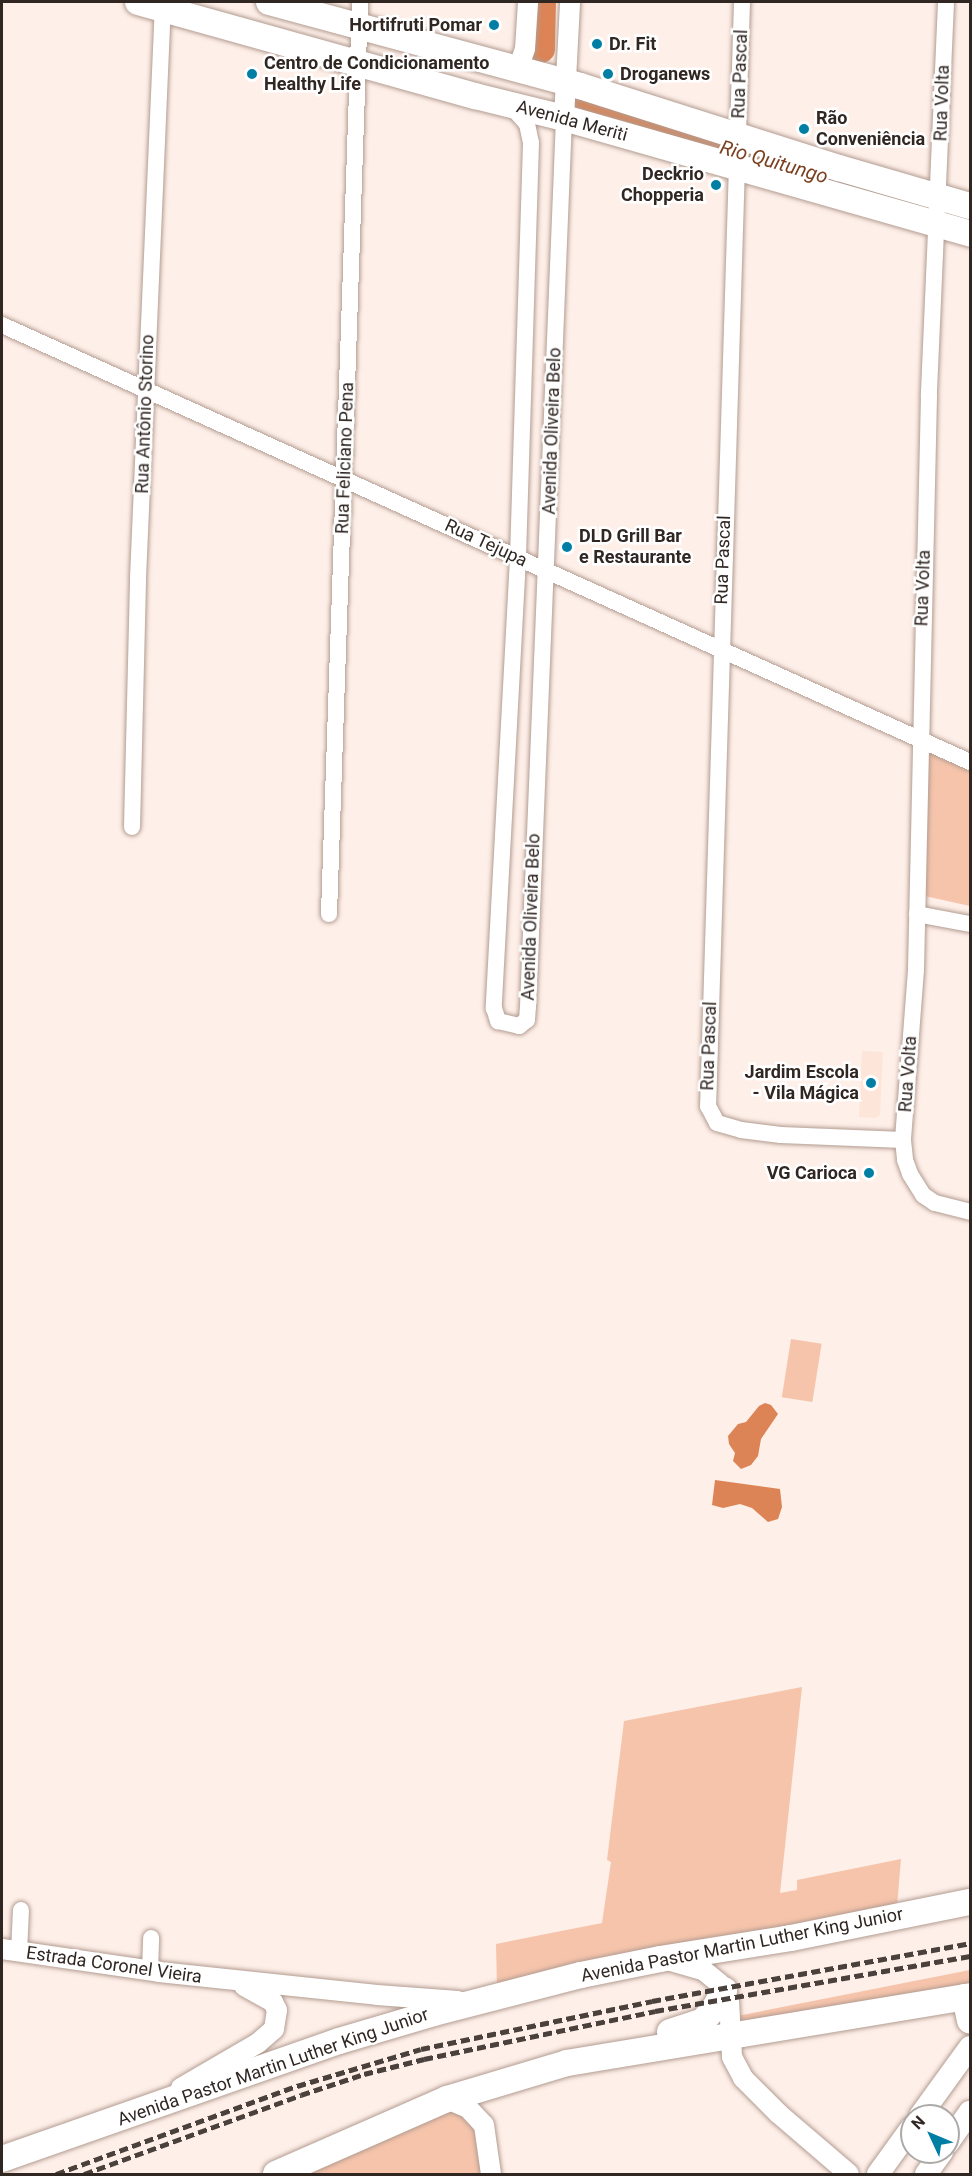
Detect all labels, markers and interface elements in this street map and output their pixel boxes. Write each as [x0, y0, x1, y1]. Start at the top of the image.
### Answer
place label: Hortifruti Pomar [349, 14, 482, 36]
marker: Hortifruti Pomar [487, 18, 501, 32]
street label: Rua Pascal [728, 29, 752, 119]
place label: Dr. Fit [609, 33, 656, 55]
marker: Dr. Fit [590, 37, 604, 51]
place label: Centro de Condicionamento Healthy Life [264, 53, 489, 96]
place label: Droganews [620, 63, 710, 85]
street label: Rua Volta [930, 64, 954, 142]
marker: Centro de Condicionamento Healthy Life [245, 67, 259, 81]
marker: Droganews [601, 67, 615, 81]
street label: Avenida Meriti [514, 96, 630, 146]
place label: Rão Conveniência [816, 108, 925, 150]
marker: Rão Conveniência [797, 122, 811, 136]
water label: Rio Quitungo [717, 135, 831, 189]
place label: Deckrio Chopperia [621, 164, 704, 207]
marker: Deckrio Chopperia [709, 178, 723, 192]
street label: Rua Antônio Storino [131, 334, 159, 494]
street label: Avenida Oliveira Belo [538, 347, 566, 515]
street label: Rua Feliciano Pena [332, 382, 358, 534]
street label: Rua Tejupa [441, 514, 531, 572]
street label: Rua Pascal [711, 515, 735, 605]
place label: DLD Grill Bar e Restaurante [579, 526, 691, 568]
marker: DLD Grill Bar e Restaurante [560, 540, 574, 554]
street label: Rua Volta [911, 549, 935, 627]
street label: Avenida Oliveira Belo [517, 833, 545, 1001]
street label: Rua Pascal [697, 1001, 721, 1091]
street label: Rua Volta [895, 1035, 921, 1113]
place label: Jardim Escola - Vila Mágica [745, 1062, 859, 1104]
marker: Jardim Escola - Vila Mágica [864, 1076, 878, 1090]
place label: VG Carioca [767, 1162, 857, 1184]
marker: VG Carioca [862, 1166, 876, 1180]
street label: Avenida Pastor Martin Luther King Junior [579, 1903, 905, 1987]
street label: Estrada Coronel Vieira [25, 1942, 203, 1988]
street label: Avenida Pastor Martin Luther King Junior [115, 2003, 431, 2131]
north arrow [900, 2104, 960, 2164]
text: N [907, 2112, 929, 2133]

